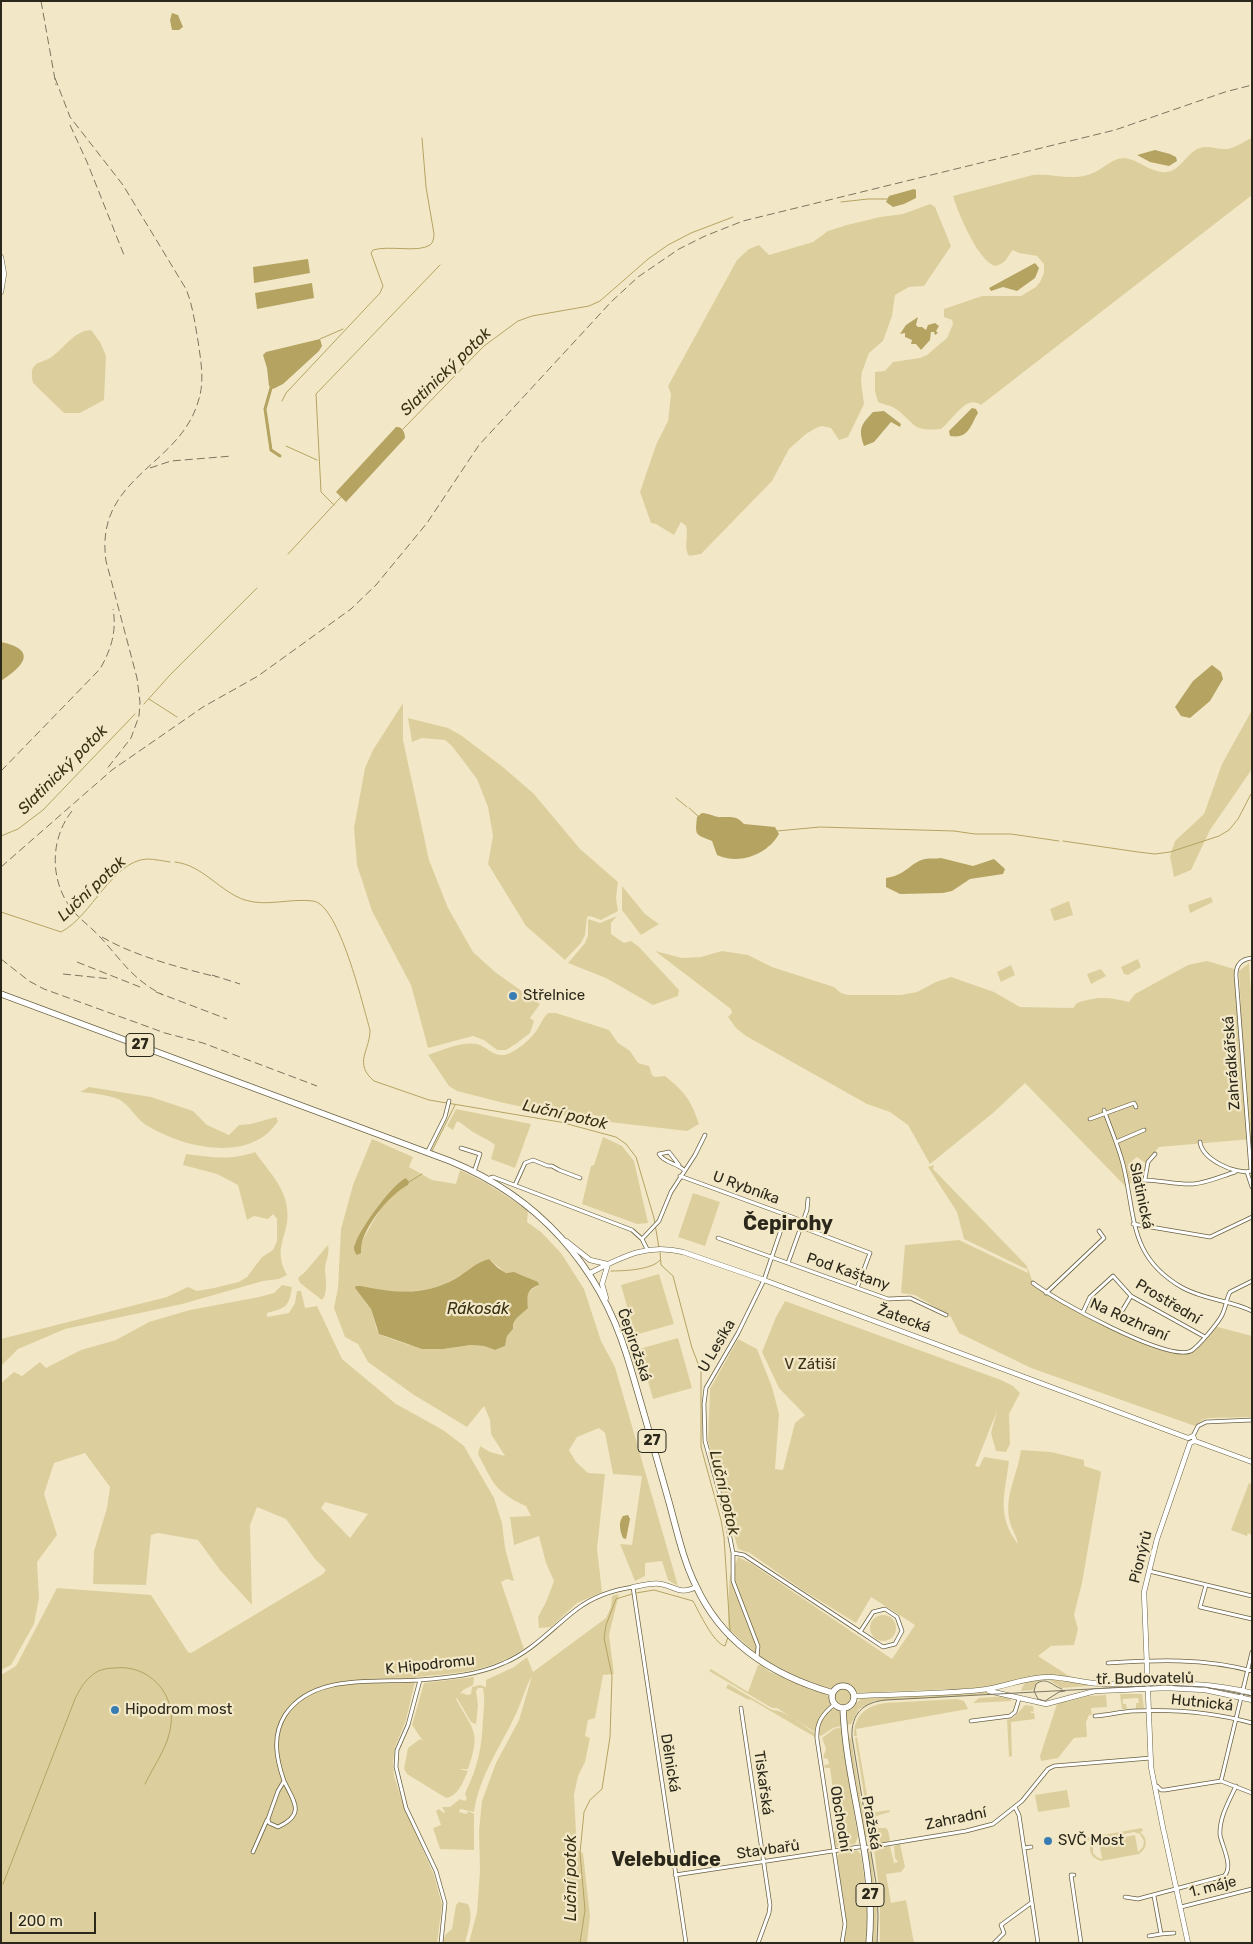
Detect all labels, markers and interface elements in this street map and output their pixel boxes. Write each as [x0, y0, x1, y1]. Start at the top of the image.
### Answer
water label: Slatinický potok [397, 324, 495, 420]
water label: Slatinický potok [14, 721, 112, 819]
water label: Luční potok [54, 852, 130, 926]
place label: Střelnice [523, 987, 585, 1005]
marker: Střelnice [507, 990, 519, 1002]
street label: Zahrádkářská [1220, 1015, 1244, 1111]
road number: 27 [126, 1034, 154, 1056]
water label: Luční potok [521, 1096, 609, 1134]
street label: Slatinická [1125, 1161, 1157, 1231]
street label: U Rybníka [710, 1168, 782, 1208]
district label: Čepirohy [743, 1212, 833, 1236]
street label: Pod Kaštany [804, 1249, 892, 1295]
street label: Prostřední [1132, 1276, 1204, 1328]
street label: Na Rozhraní [1087, 1295, 1171, 1345]
water label: Rákosák [447, 1299, 509, 1319]
street label: Žatecká [875, 1301, 933, 1337]
street label: Čepirožská [613, 1306, 655, 1384]
street label: U Lesíka [695, 1316, 739, 1376]
park label: V Zátiší [784, 1356, 836, 1374]
road number: 27 [638, 1430, 666, 1452]
water label: Luční potok [705, 1449, 743, 1537]
street label: Pionýrů [1126, 1529, 1156, 1585]
street label: K Hipodromu [384, 1651, 476, 1679]
street label: tř. Budovatelů [1096, 1669, 1194, 1689]
street label: Hutnická [1170, 1691, 1234, 1715]
place label: Hipodrom most [125, 1701, 232, 1719]
marker: Hipodrom most [109, 1704, 121, 1716]
street label: Dělnická [656, 1732, 684, 1794]
street label: Tiskařská [750, 1750, 776, 1816]
street label: Obchodní [826, 1785, 854, 1853]
street label: Pražská [857, 1795, 885, 1851]
street label: Zahradní [924, 1804, 988, 1834]
place label: SVČ Most [1058, 1832, 1124, 1850]
water label: Luční potok [561, 1835, 581, 1921]
marker: SVČ Most [1042, 1835, 1054, 1847]
street label: Stavbařů [735, 1837, 801, 1863]
district label: Velebudice [611, 1848, 721, 1872]
street label: 1. máje [1188, 1872, 1238, 1902]
road number: 27 [856, 1884, 884, 1906]
scale bar [12, 1902, 99, 1934]
text: 200 m [18, 1912, 63, 1930]

